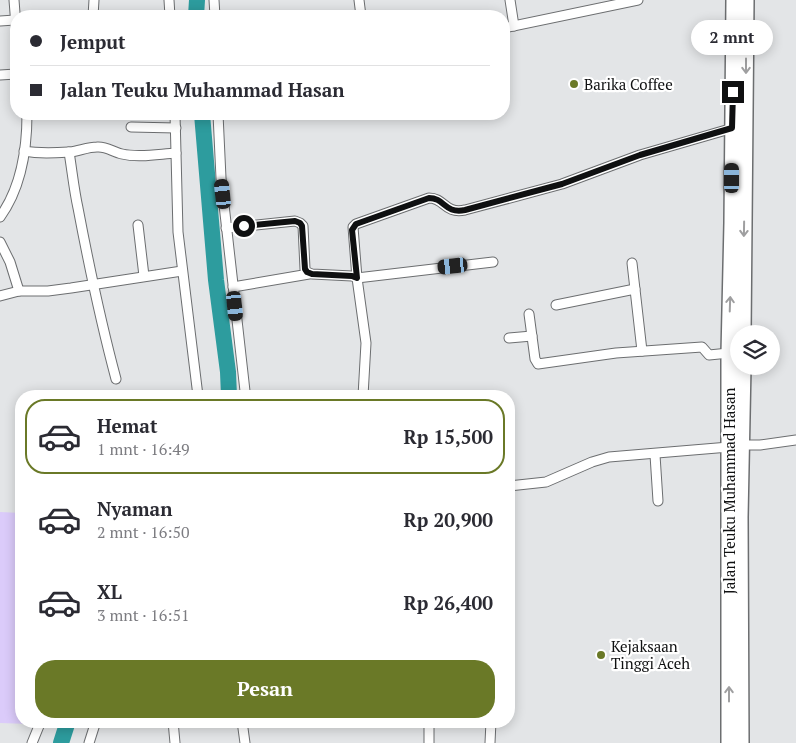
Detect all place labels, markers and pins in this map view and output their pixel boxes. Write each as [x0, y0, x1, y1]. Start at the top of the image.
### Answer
place label: Barika Coffee [584, 74, 673, 94]
marker: Barika Coffee [568, 78, 580, 90]
place label: Kejaksaan Tinggi Aceh [611, 636, 690, 673]
marker: Kejaksaan Tinggi Aceh [595, 649, 607, 661]

